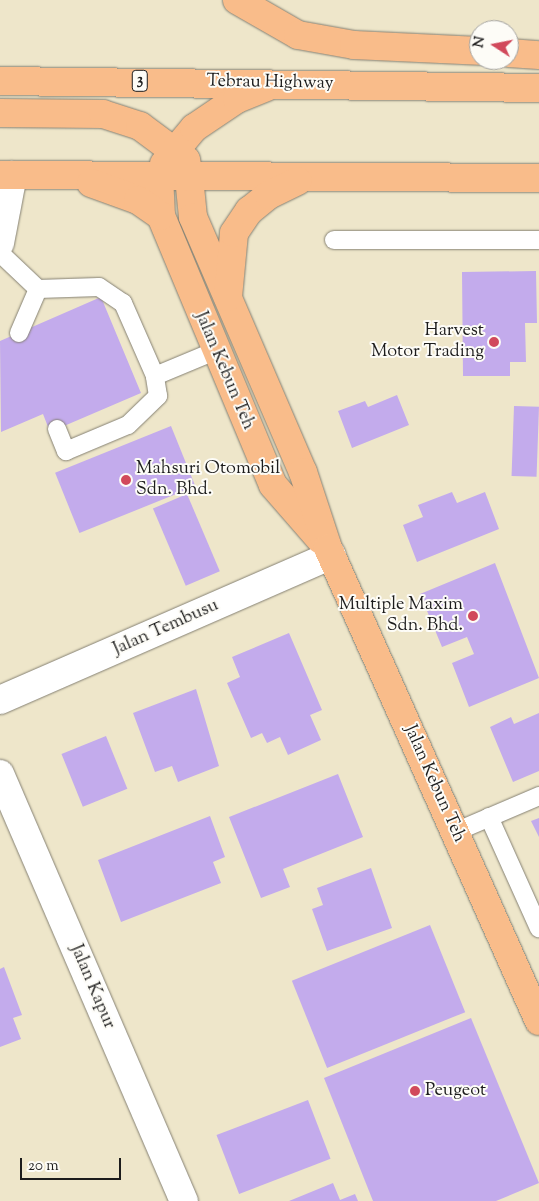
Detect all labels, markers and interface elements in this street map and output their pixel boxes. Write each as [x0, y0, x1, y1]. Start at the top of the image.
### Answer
north arrow [469, 20, 519, 70]
text: N [469, 35, 491, 50]
road number: 3 [131, 68, 149, 94]
street label: Tebrau Highway [206, 71, 334, 95]
street label: Jalan Kebun Teh [189, 309, 259, 433]
place label: Harvest Motor Trading [371, 321, 484, 364]
marker: Harvest Motor Trading [488, 336, 500, 348]
place label: Mahsuri Otomobil Sdn. Bhd. [136, 459, 280, 502]
marker: Mahsuri Otomobil Sdn. Bhd. [120, 474, 132, 486]
street label: Jalan Tembusu [110, 595, 222, 661]
place label: Multiple Maxim Sdn. Bhd. [339, 595, 463, 638]
marker: Multiple Maxim Sdn. Bhd. [467, 610, 479, 622]
street label: Jalan Kebun Teh [398, 722, 470, 846]
street label: Jalan Kapur [65, 942, 119, 1032]
place label: Peugeot [425, 1080, 486, 1102]
marker: Peugeot [409, 1085, 421, 1097]
scale bar [22, 1148, 124, 1180]
text: 20 m [28, 1156, 59, 1177]

